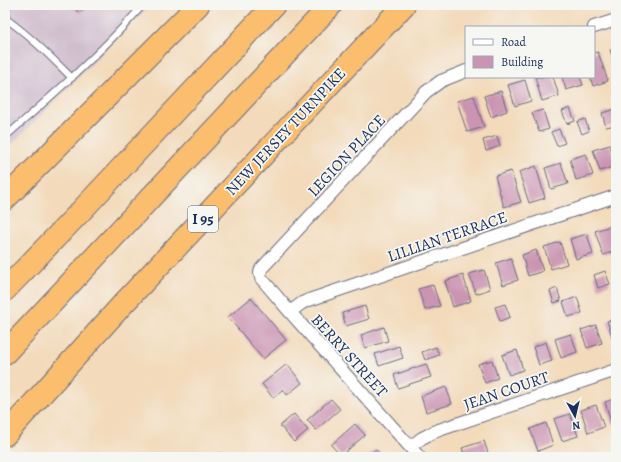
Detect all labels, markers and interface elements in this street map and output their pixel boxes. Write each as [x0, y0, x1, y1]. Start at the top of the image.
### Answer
legend [465, 26, 595, 78]
text: Road [501, 34, 527, 50]
text: Building [501, 54, 543, 70]
street label: NEW JERSEY TURNPIKE [221, 63, 351, 200]
street label: LEGION PLACE [303, 110, 391, 202]
road number: I 95 [188, 206, 218, 232]
street label: LILLIAN TERRACE [385, 206, 510, 268]
street label: BERRY STREET [306, 309, 393, 402]
street label: JEAN COURT [461, 366, 552, 416]
north arrow [555, 396, 595, 436]
text: N [571, 417, 581, 433]

